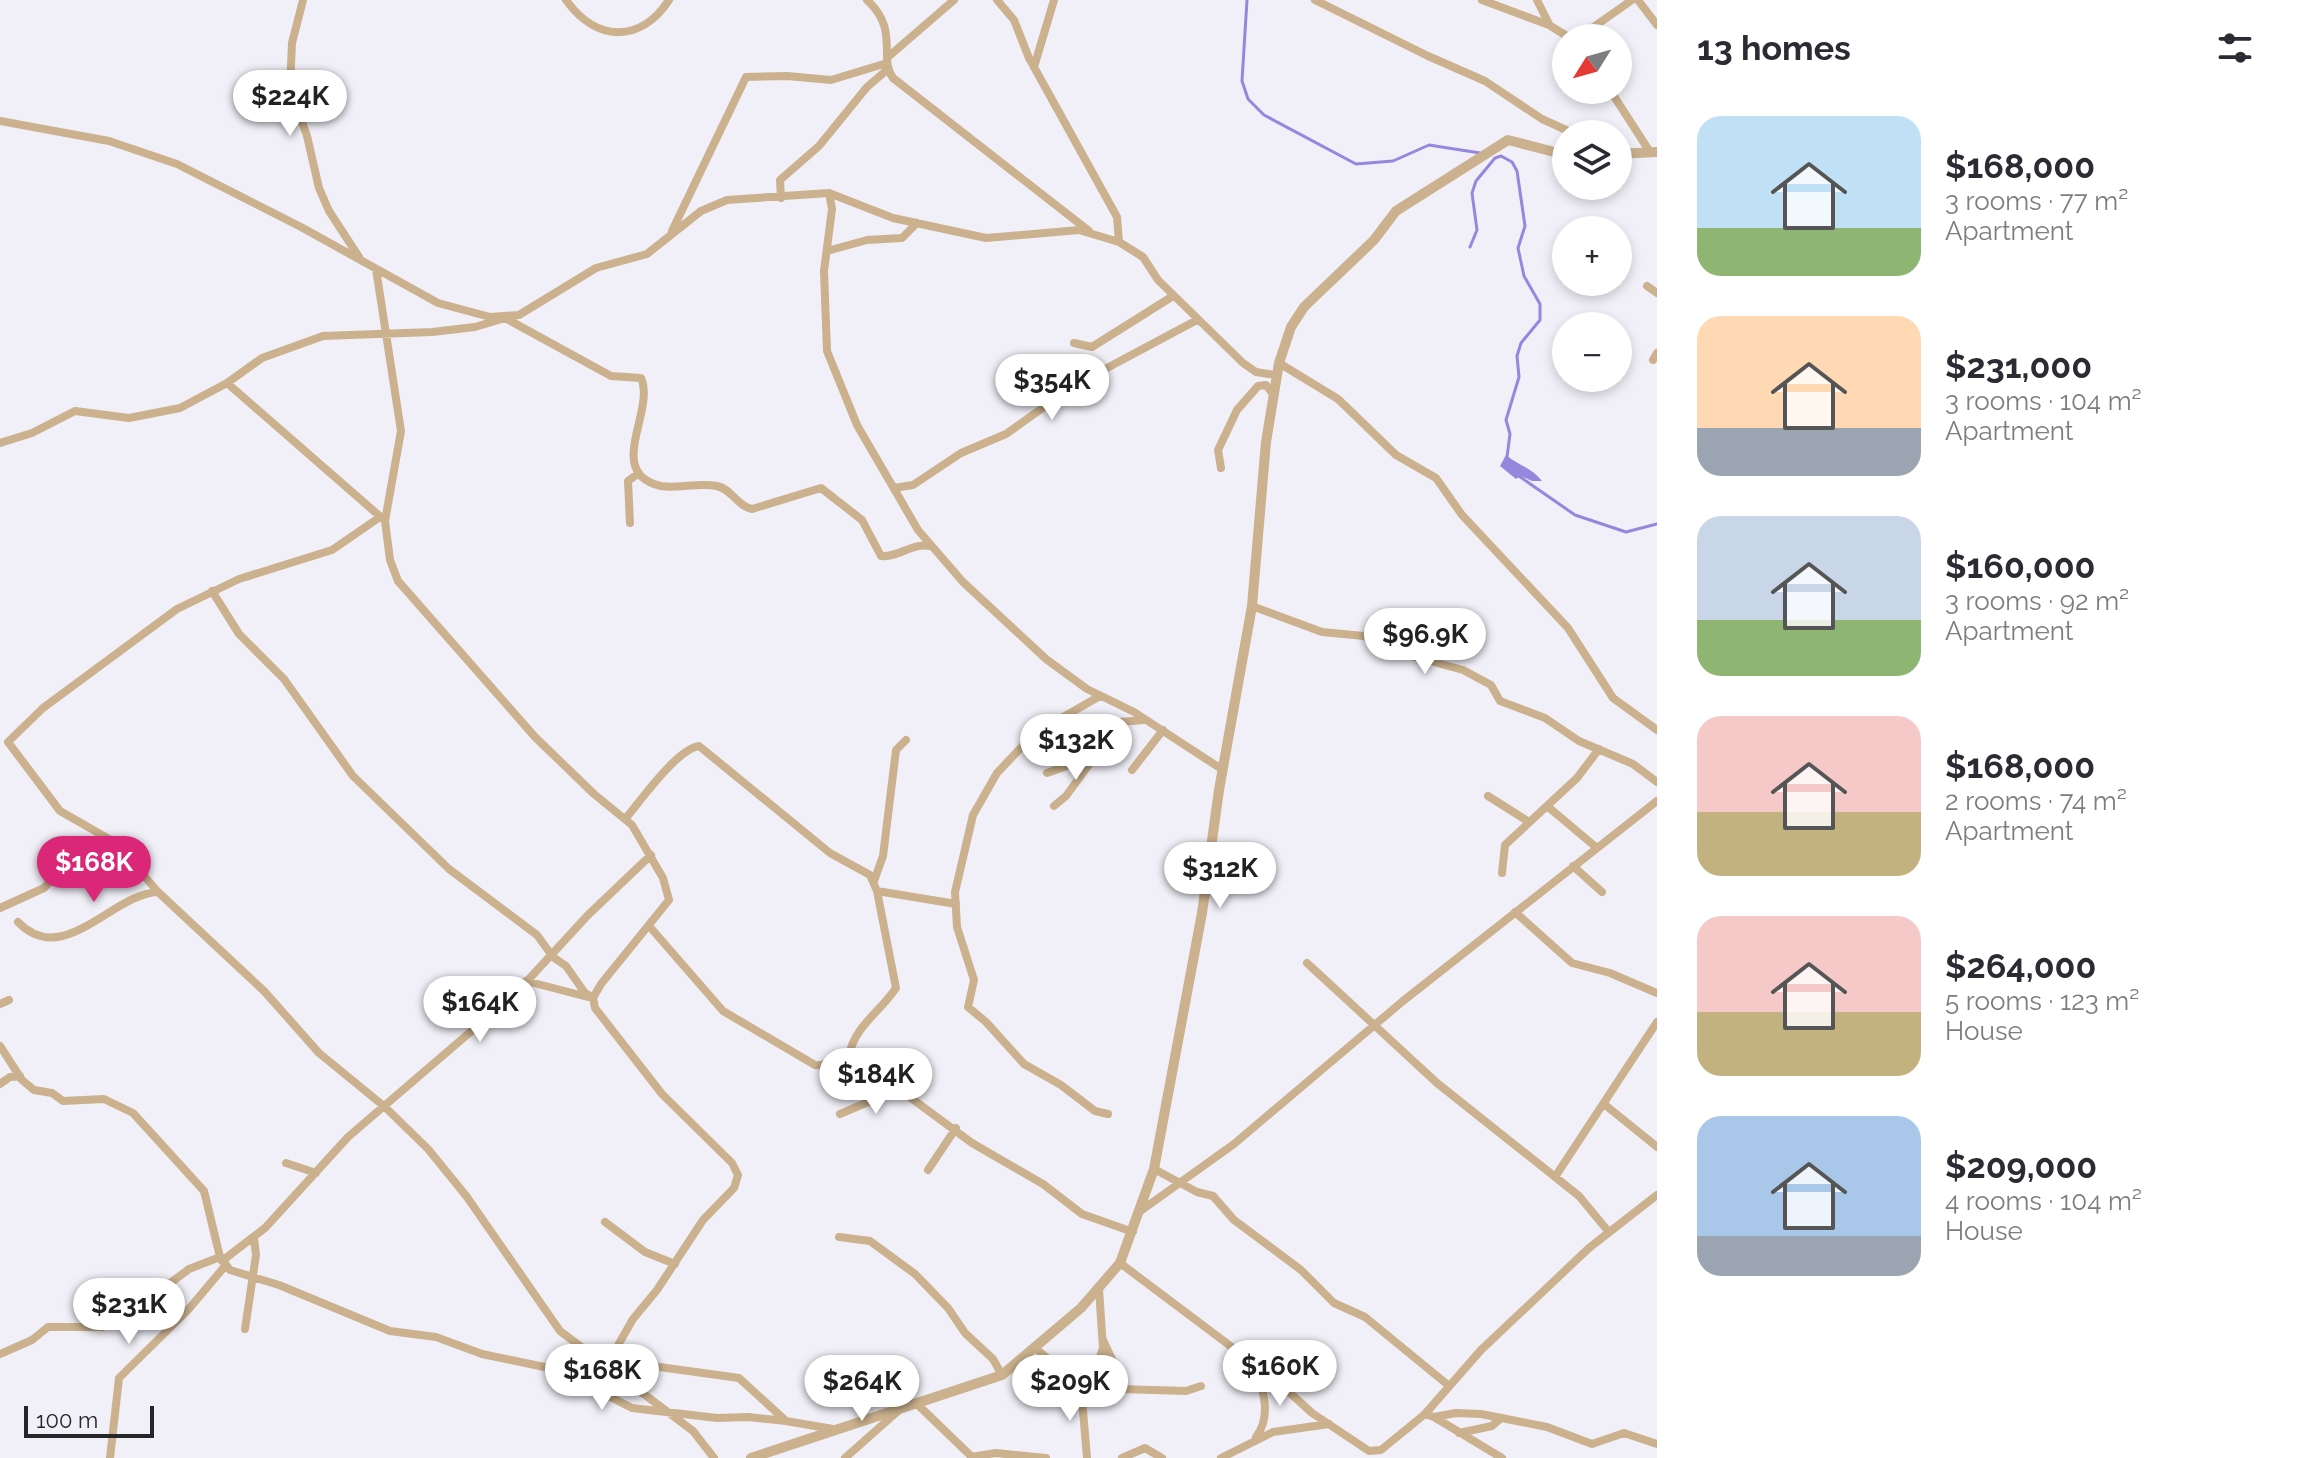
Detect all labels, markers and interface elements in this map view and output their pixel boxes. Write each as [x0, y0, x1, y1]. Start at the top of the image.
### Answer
north arrow [1552, 24, 1632, 104]
map controls [1552, 24, 1632, 392]
icon: filters [2213, 26, 2257, 70]
text: 13 homes [1697, 28, 1851, 68]
pin: $224K [234, 70, 346, 138]
text: $224K [251, 81, 329, 111]
button: layers [1552, 120, 1632, 200]
text: $168,000 [1945, 146, 2095, 186]
icon: home [1761, 148, 1857, 244]
text: 3 rooms · 77 m² [1945, 186, 2128, 216]
button: + [1552, 216, 1632, 296]
text: Apartment [1945, 216, 2074, 246]
button: − [1552, 312, 1632, 392]
text: $231,000 [1945, 346, 2092, 386]
icon: home [1761, 348, 1857, 444]
pin: $354K [996, 354, 1108, 422]
text: $354K [1013, 365, 1091, 395]
text: 3 rooms · 104 m² [1945, 386, 2142, 416]
text: Apartment [1945, 416, 2074, 446]
text: $160,000 [1945, 546, 2095, 586]
icon: home [1761, 548, 1857, 644]
text: 3 rooms · 92 m² [1945, 586, 2129, 616]
pin: $96.9K [1360, 608, 1490, 676]
text: Apartment [1945, 616, 2074, 646]
text: $96.9K [1382, 619, 1468, 649]
pin: $132K [1020, 714, 1132, 782]
text: $132K [1038, 725, 1114, 755]
text: $168,000 [1945, 746, 2095, 786]
icon: home [1761, 748, 1857, 844]
text: 2 rooms · 74 m² [1945, 786, 2127, 816]
text: Apartment [1945, 816, 2074, 846]
pin: $168K [38, 836, 150, 904]
pin: $312K [1164, 842, 1276, 910]
text: $168K [55, 847, 133, 877]
text: $312K [1182, 853, 1258, 883]
text: $264,000 [1945, 946, 2096, 986]
icon: home [1761, 948, 1857, 1044]
pin: $164K [424, 976, 536, 1044]
text: 5 rooms · 123 m² [1945, 986, 2139, 1016]
text: $164K [441, 987, 519, 1017]
text: House [1945, 1016, 2023, 1046]
pin: $184K [820, 1048, 932, 1116]
text: $184K [837, 1059, 915, 1089]
text: $209,000 [1945, 1146, 2097, 1186]
icon: home [1761, 1148, 1857, 1244]
text: 4 rooms · 104 m² [1945, 1186, 2142, 1216]
text: House [1945, 1216, 2023, 1246]
pin: $231K [73, 1278, 185, 1346]
text: $231K [91, 1289, 167, 1319]
pin: $160K [1224, 1340, 1336, 1408]
pin: $168K [546, 1344, 658, 1412]
text: $160K [1241, 1351, 1319, 1381]
text: $168K [563, 1355, 641, 1385]
pin: $264K [806, 1355, 918, 1423]
pin: $209K [1014, 1355, 1126, 1423]
text: $264K [822, 1366, 902, 1396]
text: $209K [1030, 1366, 1110, 1396]
scale bar [24, 1402, 154, 1438]
text: 100 m [36, 1407, 98, 1433]

